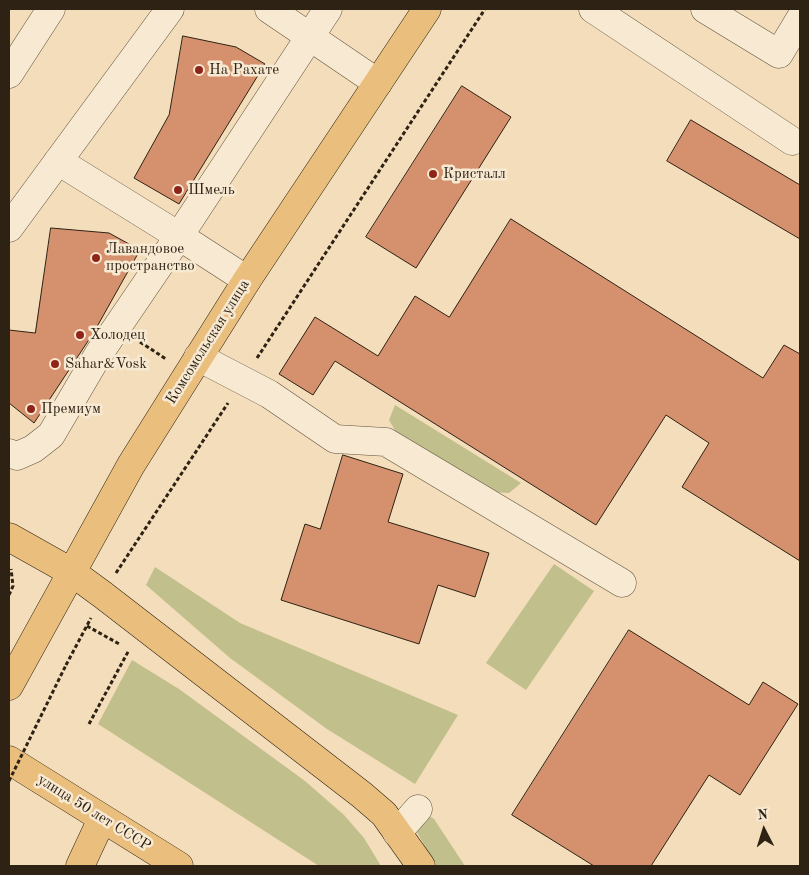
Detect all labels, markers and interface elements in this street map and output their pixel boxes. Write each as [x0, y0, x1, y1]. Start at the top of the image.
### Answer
place label: На Рахате [209, 61, 279, 79]
marker: На Рахате [193, 64, 205, 76]
place label: Кристалл [443, 165, 506, 183]
marker: Кристалл [427, 168, 439, 180]
place label: Шмель [188, 181, 235, 199]
marker: Шмель [172, 184, 184, 196]
place label: Лавандовое пространство [106, 240, 195, 275]
marker: Лавандовое пространство [90, 252, 102, 264]
street label: Комсомольская улица [162, 276, 254, 408]
place label: Холодец [90, 326, 145, 344]
marker: Холодец [74, 329, 86, 341]
place label: Sahar&Vosk [65, 355, 147, 373]
marker: Sahar&Vosk [49, 358, 61, 370]
place label: Премиум [41, 400, 101, 418]
marker: Премиум [25, 403, 37, 415]
street label: улица 50 лет СССР [34, 771, 154, 855]
north arrow [739, 805, 789, 855]
text: N [757, 808, 769, 822]

